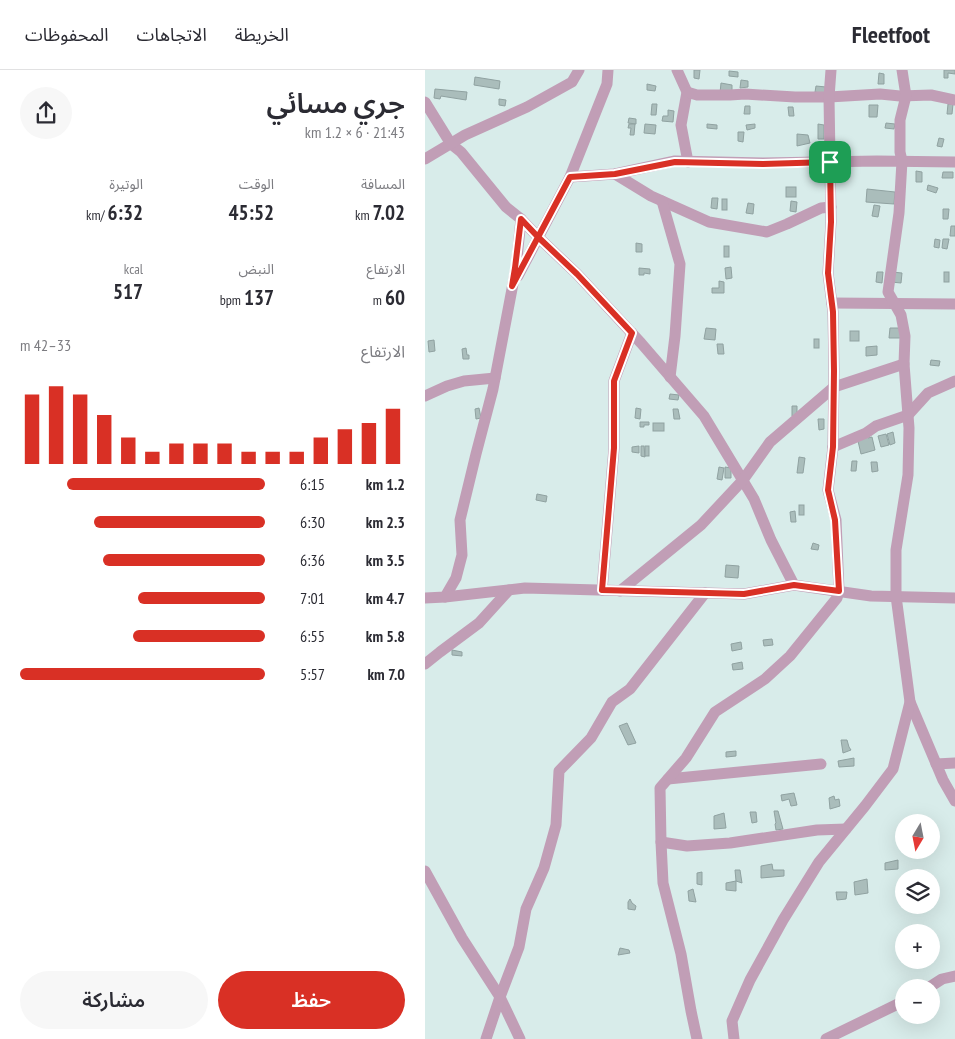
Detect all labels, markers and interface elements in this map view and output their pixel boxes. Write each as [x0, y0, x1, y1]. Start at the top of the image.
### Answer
text: Fleetfoot [852, 19, 930, 50]
text: المحفوظات [25, 23, 109, 46]
text: الاتجاهات [137, 23, 207, 46]
text: الخريطة [235, 23, 289, 46]
text: جري مسائي [267, 84, 405, 121]
button: share [20, 87, 72, 139]
text: 21:43 · 6 × 1.2 km [305, 122, 405, 142]
pin [809, 141, 851, 183]
icon: arrive [816, 148, 844, 176]
text: الوتيرة [109, 175, 143, 193]
text: الوقت [239, 175, 274, 193]
text: المسافة [361, 175, 405, 193]
text: 6:32 [108, 199, 143, 226]
text: 45:52 [229, 199, 274, 226]
text: 7.02 [373, 199, 405, 226]
text: /km [86, 206, 108, 224]
text: km [355, 206, 373, 224]
text: kcal [124, 260, 143, 278]
text: النبض [238, 260, 274, 278]
text: الارتفاع [367, 260, 405, 278]
text: 517 [113, 278, 143, 305]
text: 137 [244, 284, 274, 311]
text: 60 [385, 284, 405, 311]
text: bpm [220, 291, 244, 309]
text: m [373, 291, 385, 309]
text: 33–42 m [20, 335, 71, 355]
text: الارتفاع [361, 341, 405, 361]
text: 6:15 [300, 474, 325, 494]
text: 1.2 km [366, 474, 405, 494]
text: 6:30 [300, 512, 325, 532]
text: 2.3 km [366, 512, 405, 532]
text: 6:36 [300, 550, 325, 570]
text: 3.5 km [366, 550, 405, 570]
text: 7:01 [300, 588, 325, 608]
text: 4.7 km [366, 588, 405, 608]
text: 6:55 [300, 626, 325, 646]
text: 5.8 km [366, 626, 405, 646]
text: 5:57 [300, 664, 325, 684]
text: 7.0 km [367, 664, 405, 684]
north arrow [895, 814, 940, 859]
map controls [895, 814, 940, 1024]
button: layers [895, 869, 940, 914]
button: + [895, 924, 940, 969]
button: مشاركة [20, 971, 208, 1029]
button: حفظ [218, 971, 405, 1029]
button: − [895, 979, 940, 1024]

